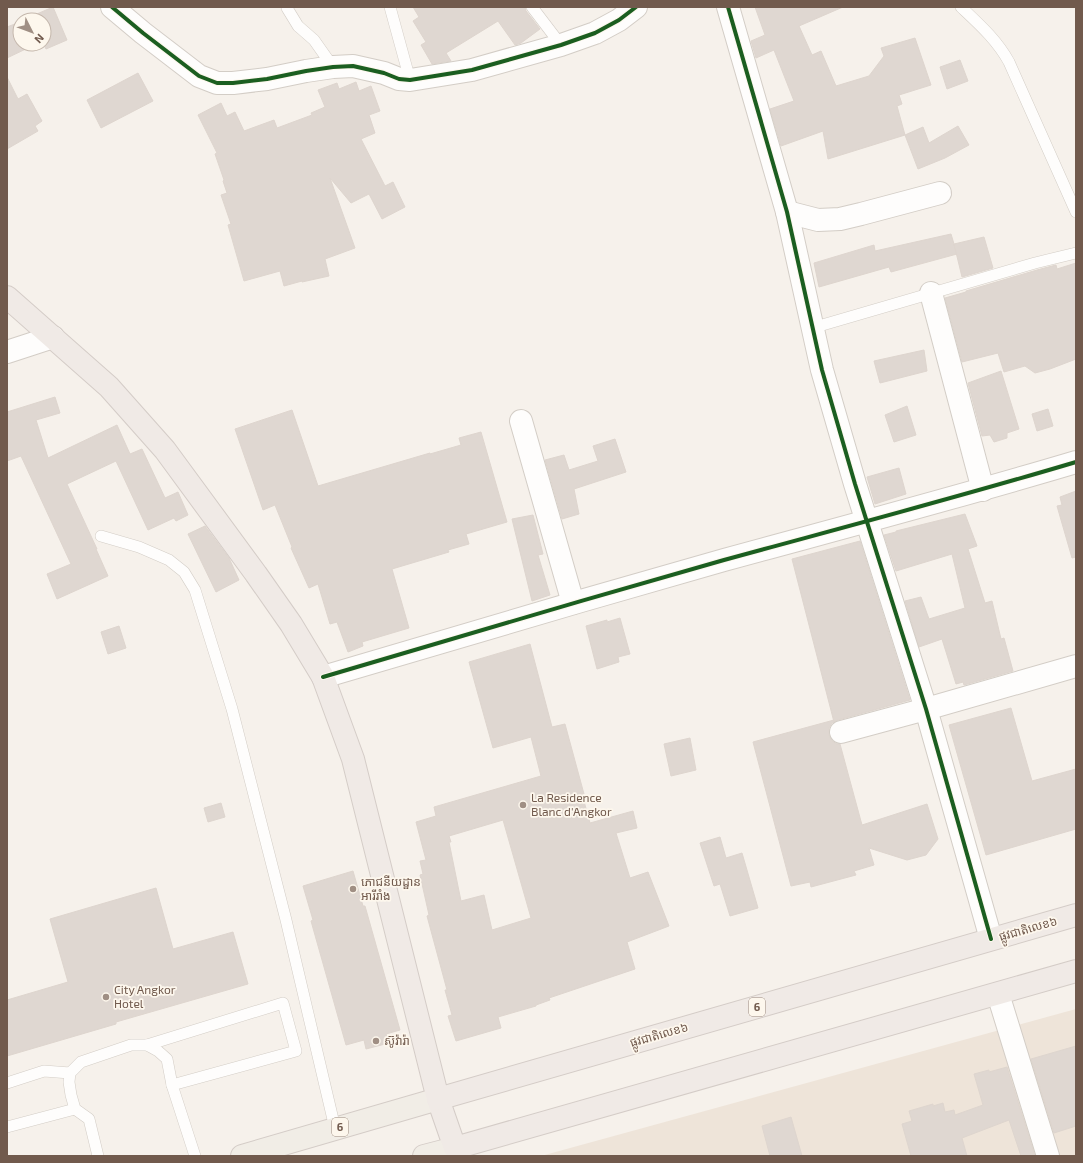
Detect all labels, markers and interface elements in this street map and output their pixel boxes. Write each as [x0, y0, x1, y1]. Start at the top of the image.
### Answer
north arrow [12, 12, 52, 52]
text: N [32, 32, 47, 46]
place label: La Residence Blanc d'Angkor [531, 790, 612, 818]
marker: La Residence Blanc d'Angkor [518, 800, 528, 810]
place label: ភោជនីយដ្ឋាន អារីរាំង [361, 874, 421, 902]
marker: ភោជនីយដ្ឋាន អារីរាំង [348, 884, 358, 894]
street label: ផ្លូវជាតិលេខ៦ [997, 913, 1060, 947]
place label: City Angkor Hotel [114, 982, 176, 1010]
marker: City Angkor Hotel [101, 992, 111, 1002]
road number: 6 [749, 998, 765, 1016]
street label: ផ្លូវជាតិលេខ៦ [628, 1019, 691, 1053]
place label: ស៊ូវ៉ារ៉ា [384, 1033, 410, 1048]
marker: ស៊ូវ៉ារ៉ា [371, 1036, 381, 1046]
road number: 6 [332, 1118, 348, 1136]

